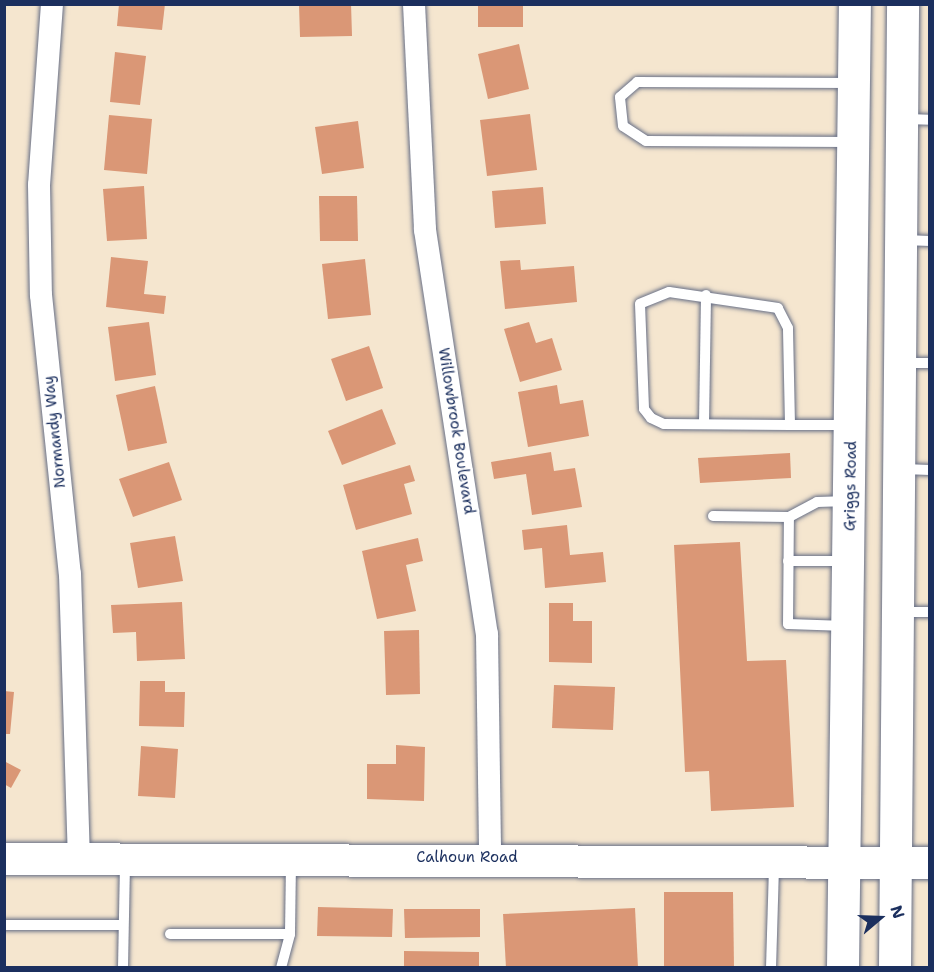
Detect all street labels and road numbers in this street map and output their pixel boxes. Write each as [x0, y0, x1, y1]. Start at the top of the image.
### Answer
street label: Willowbrook Boulevard [434, 347, 478, 515]
street label: Normandy Way [40, 375, 70, 489]
street label: Griggs Road [841, 441, 861, 531]
street label: Calhoun Road [416, 849, 518, 867]

